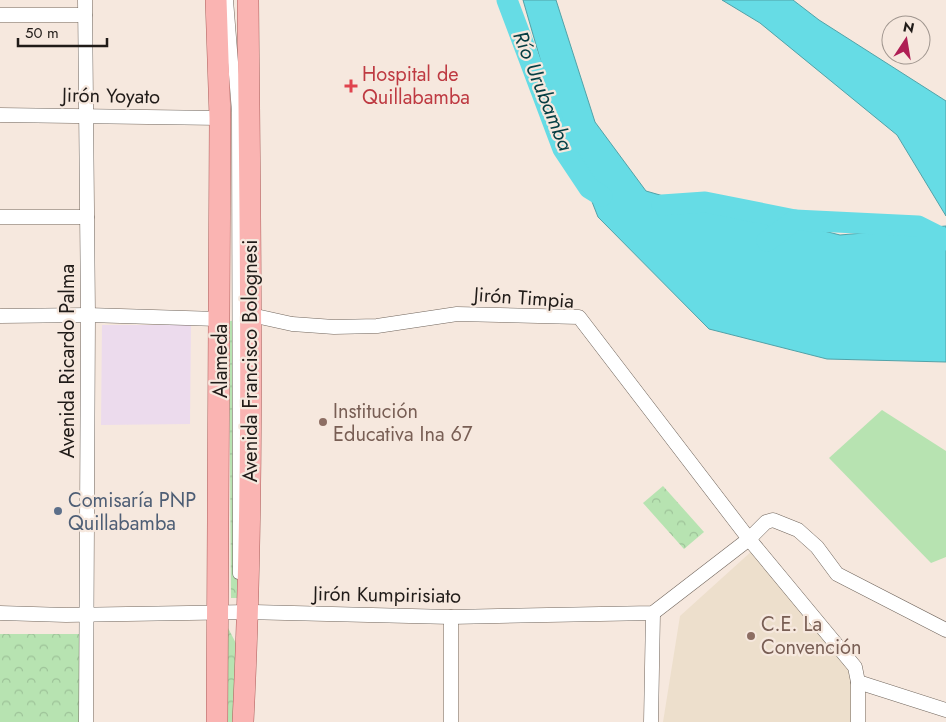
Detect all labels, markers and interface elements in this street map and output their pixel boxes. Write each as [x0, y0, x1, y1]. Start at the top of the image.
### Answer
scale bar [18, 15, 106, 47]
north arrow [881, 15, 931, 65]
text: N [901, 16, 916, 38]
text: 50 m [25, 22, 59, 44]
water label: Río Urubamba [505, 27, 581, 156]
place label: Hospital de Quillabamba [362, 60, 470, 112]
marker: Hospital de Quillabamba [344, 79, 358, 93]
street label: Jirón Yoyato [59, 81, 160, 111]
street label: Avenida Francisco Bolognesi [236, 240, 265, 482]
street label: Avenida Ricardo Palma [53, 264, 82, 458]
street label: Jirón Timpia [470, 280, 575, 316]
street label: Alameda [206, 324, 235, 398]
place label: Institución Educativa Ina 67 [333, 397, 473, 449]
marker: Institución Educativa Ina 67 [317, 416, 329, 428]
place label: Comisaría PNP Quillabamba [68, 486, 196, 538]
marker: Comisaría PNP Quillabamba [52, 505, 64, 517]
street label: Jirón Kumpirisiato [310, 579, 461, 611]
place label: C.E. La Convención [761, 610, 862, 662]
marker: C.E. La Convención [745, 630, 757, 642]

